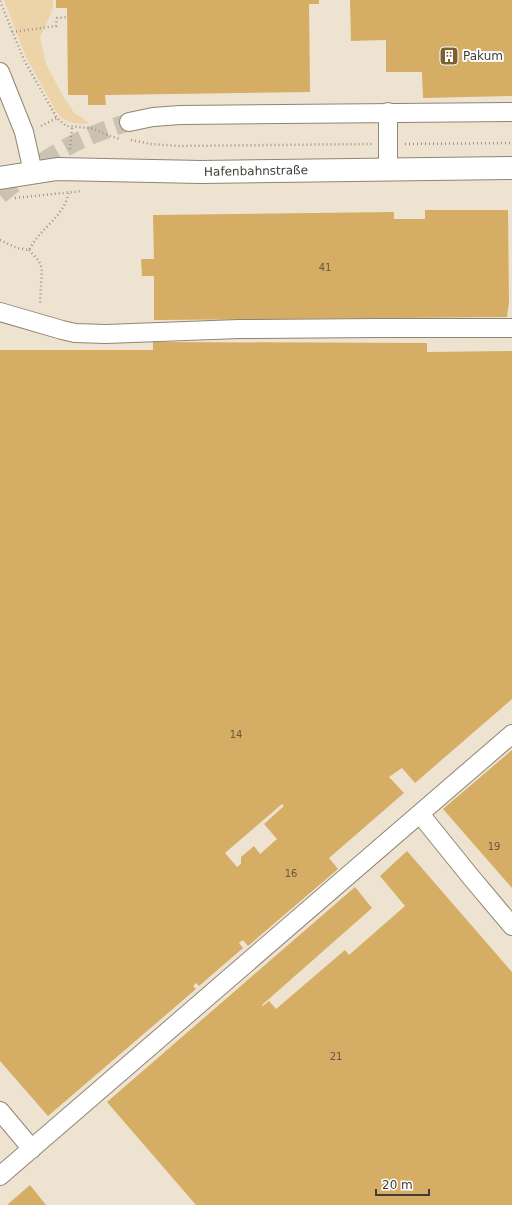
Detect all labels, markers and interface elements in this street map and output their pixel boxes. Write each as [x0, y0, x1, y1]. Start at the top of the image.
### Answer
building icon: Pakum [438, 45, 460, 67]
place label: Pakum [463, 49, 503, 63]
street label: Hafenbahnstraße [204, 163, 308, 179]
house number: 41 [319, 262, 331, 273]
house number: 14 [230, 729, 242, 740]
house number: 19 [488, 841, 500, 852]
house number: 16 [285, 868, 297, 879]
house number: 21 [330, 1051, 342, 1062]
scale bar [376, 1171, 429, 1197]
text: 20 m [382, 1178, 413, 1192]

